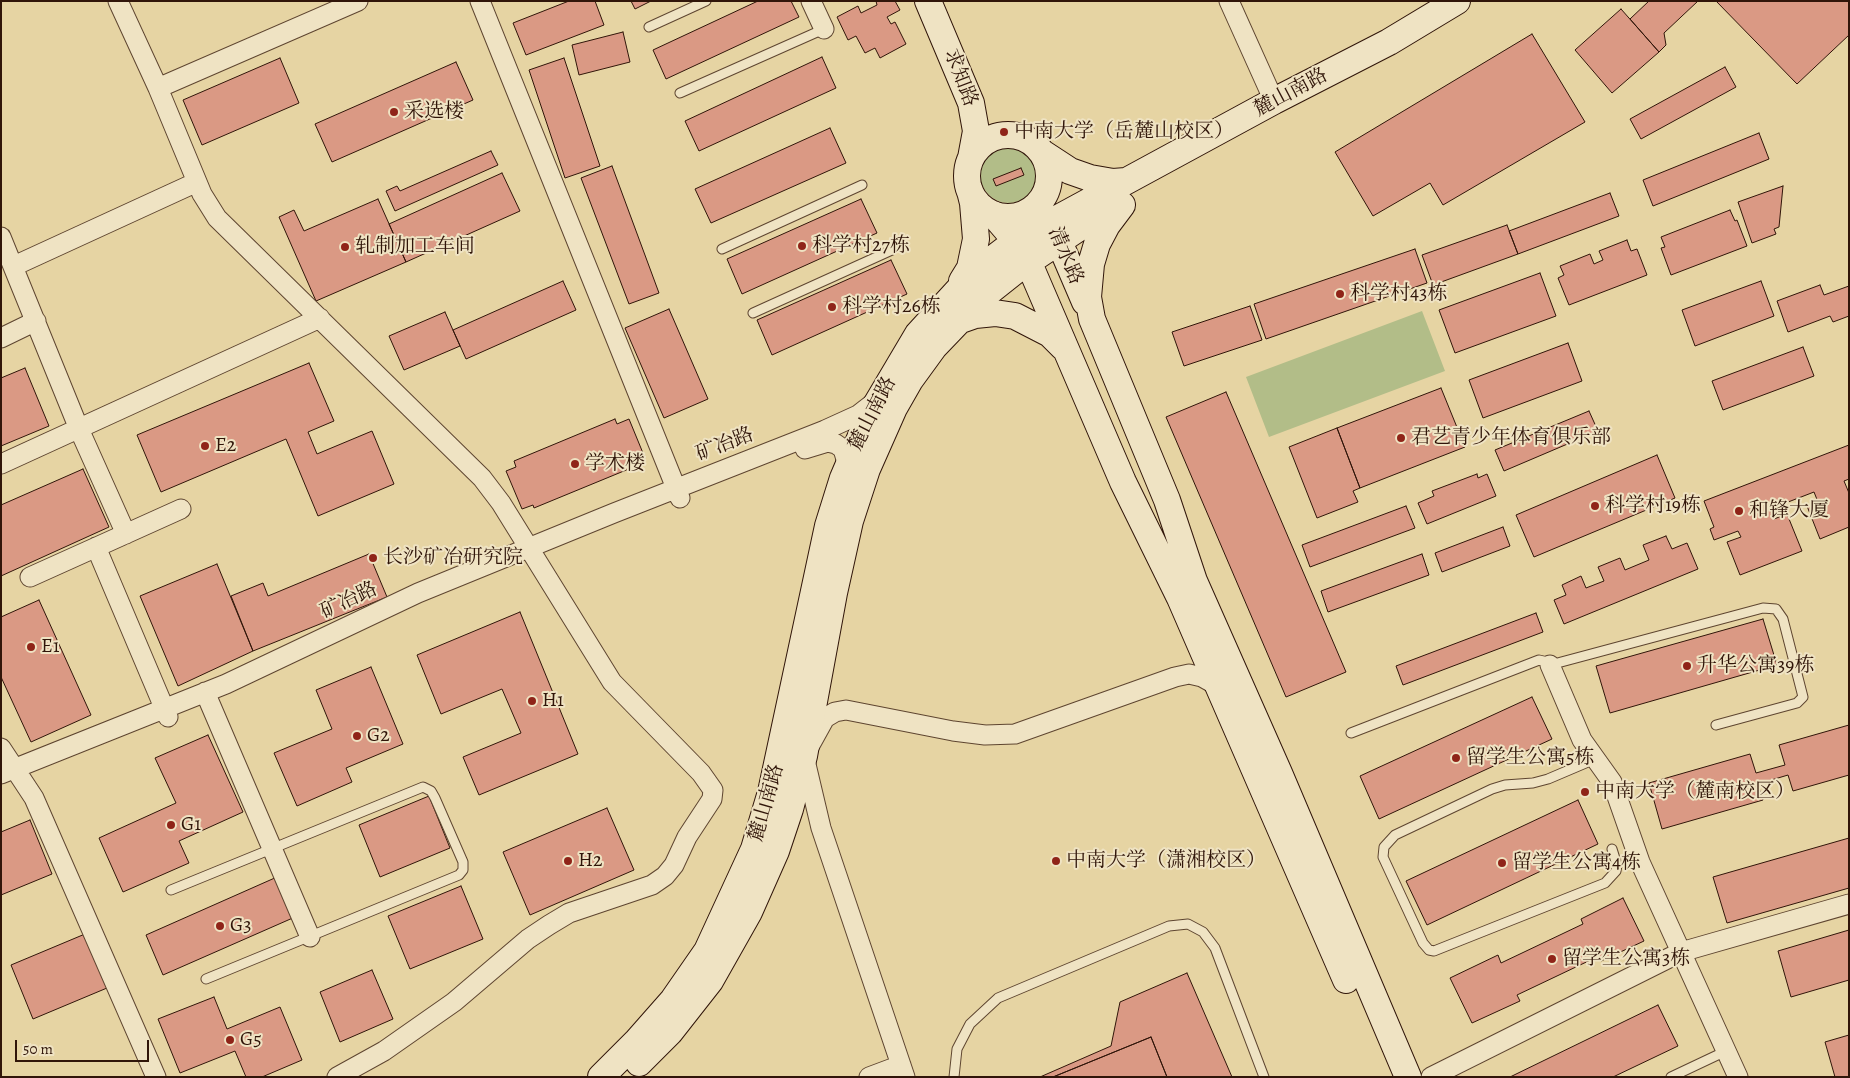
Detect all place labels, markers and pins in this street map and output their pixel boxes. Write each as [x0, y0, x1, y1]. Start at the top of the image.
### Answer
place label: 采选楼 [404, 100, 464, 124]
marker: 采选楼 [388, 106, 400, 118]
place label: 中南大学（岳麓山校区） [1014, 120, 1234, 144]
marker: 中南大学（岳麓山校区） [998, 126, 1010, 138]
place label: 科学村27栋 [812, 234, 910, 258]
place label: 轧制加工车间 [355, 235, 475, 259]
marker: 科学村27栋 [796, 240, 808, 252]
marker: 轧制加工车间 [339, 241, 351, 253]
place label: 科学村43栋 [1350, 282, 1447, 306]
marker: 科学村43栋 [1334, 288, 1346, 300]
place label: 科学村26栋 [842, 295, 941, 319]
marker: 科学村26栋 [826, 301, 838, 313]
place label: 君艺青少年体育俱乐部 [1411, 426, 1611, 450]
marker: 君艺青少年体育俱乐部 [1395, 432, 1407, 444]
place label: E2 [215, 434, 236, 458]
marker: E2 [199, 440, 211, 452]
place label: 学术楼 [585, 452, 645, 476]
marker: 学术楼 [569, 458, 581, 470]
place label: 科学村19栋 [1605, 494, 1701, 518]
place label: 和锋大厦 [1749, 499, 1829, 523]
marker: 科学村19栋 [1589, 500, 1601, 512]
marker: 和锋大厦 [1733, 505, 1745, 517]
place label: 长沙矿冶研究院 [383, 546, 523, 570]
marker: 长沙矿冶研究院 [367, 552, 379, 564]
place label: E1 [41, 635, 60, 659]
marker: E1 [25, 641, 37, 653]
place label: 升华公寓39栋 [1697, 654, 1814, 678]
marker: 升华公寓39栋 [1681, 660, 1693, 672]
place label: H1 [542, 689, 564, 713]
marker: H1 [526, 695, 538, 707]
place label: G2 [367, 724, 390, 748]
marker: G2 [351, 730, 363, 742]
place label: 留学生公寓5栋 [1466, 746, 1595, 770]
marker: 留学生公寓5栋 [1450, 752, 1462, 764]
place label: 中南大学（麓南校区） [1595, 780, 1795, 804]
marker: 中南大学（麓南校区） [1579, 786, 1591, 798]
place label: G1 [181, 813, 201, 837]
marker: G1 [165, 819, 177, 831]
place label: H2 [578, 849, 603, 873]
place label: 中南大学（潇湘校区） [1066, 849, 1266, 873]
place label: 留学生公寓4栋 [1512, 851, 1641, 875]
marker: H2 [562, 855, 574, 867]
marker: 中南大学（潇湘校区） [1050, 855, 1062, 867]
marker: 留学生公寓4栋 [1496, 857, 1508, 869]
place label: G3 [230, 914, 252, 938]
marker: G3 [214, 920, 226, 932]
place label: 留学生公寓3栋 [1562, 947, 1690, 971]
marker: 留学生公寓3栋 [1546, 953, 1558, 965]
place label: G5 [240, 1028, 262, 1052]
marker: G5 [224, 1034, 236, 1046]

